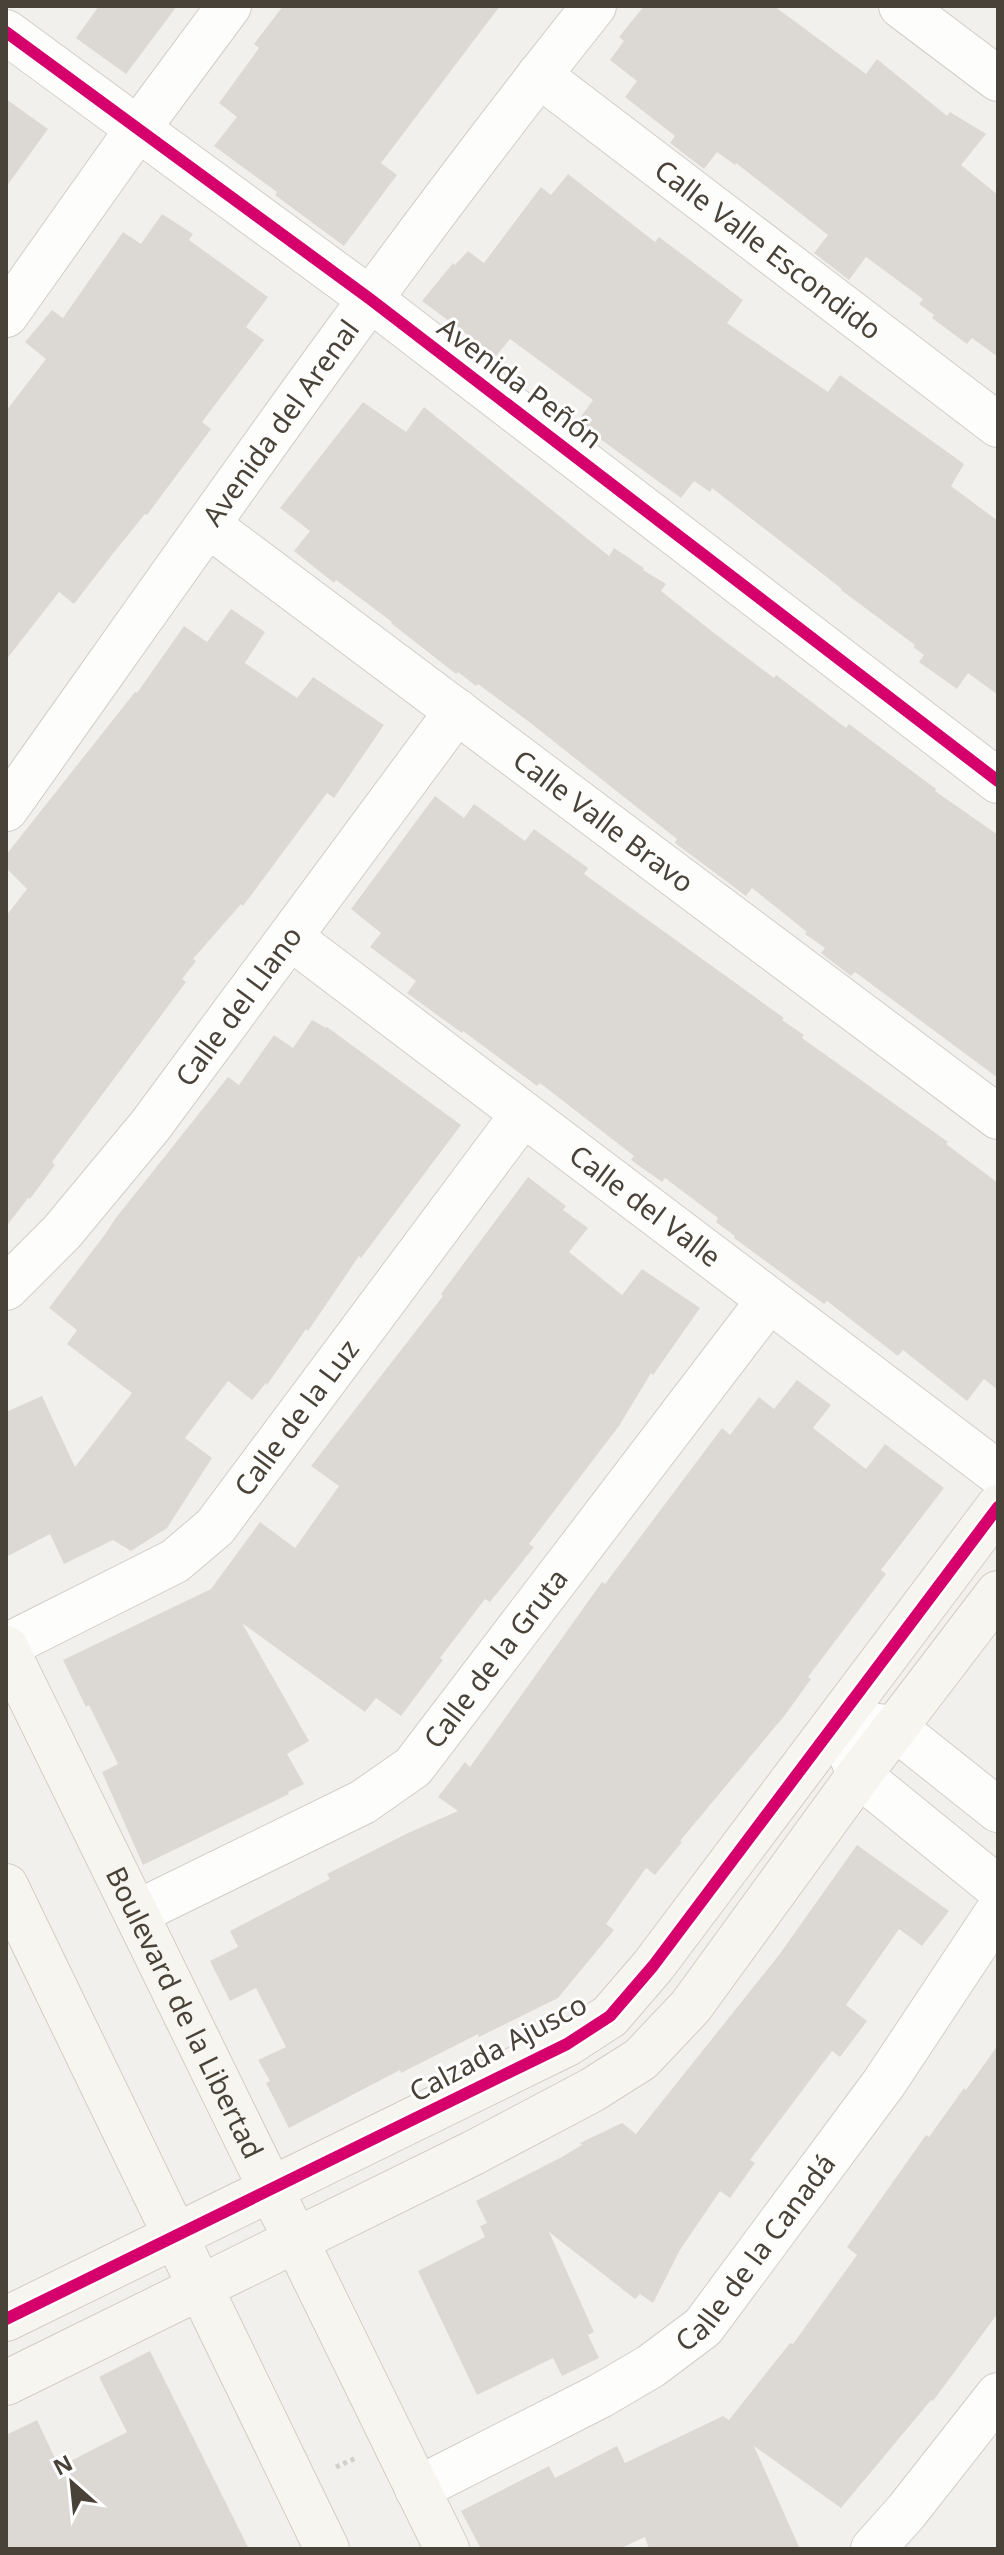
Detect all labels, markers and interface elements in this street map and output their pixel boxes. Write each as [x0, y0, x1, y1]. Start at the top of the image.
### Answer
street label: Calle Valle Escondido [647, 150, 890, 348]
street label: Avenida Peñón [431, 308, 611, 457]
street label: Avenida del Arenal [193, 312, 367, 533]
street label: Calle Valle Bravo [506, 740, 702, 901]
street label: Calle del Llano [166, 918, 310, 1093]
street label: Calle del Valle [562, 1135, 729, 1275]
street label: Calle de la Luz [225, 1331, 367, 1503]
street label: Calle de la Gruta [414, 1560, 576, 1756]
street label: Boulevard de la Libertad [98, 1860, 273, 2165]
street label: Calzada Ajusco [402, 1984, 593, 2110]
street label: Calle de la Canadá [667, 2146, 843, 2359]
north arrow [32, 2443, 112, 2523]
text: N [48, 2447, 77, 2482]

